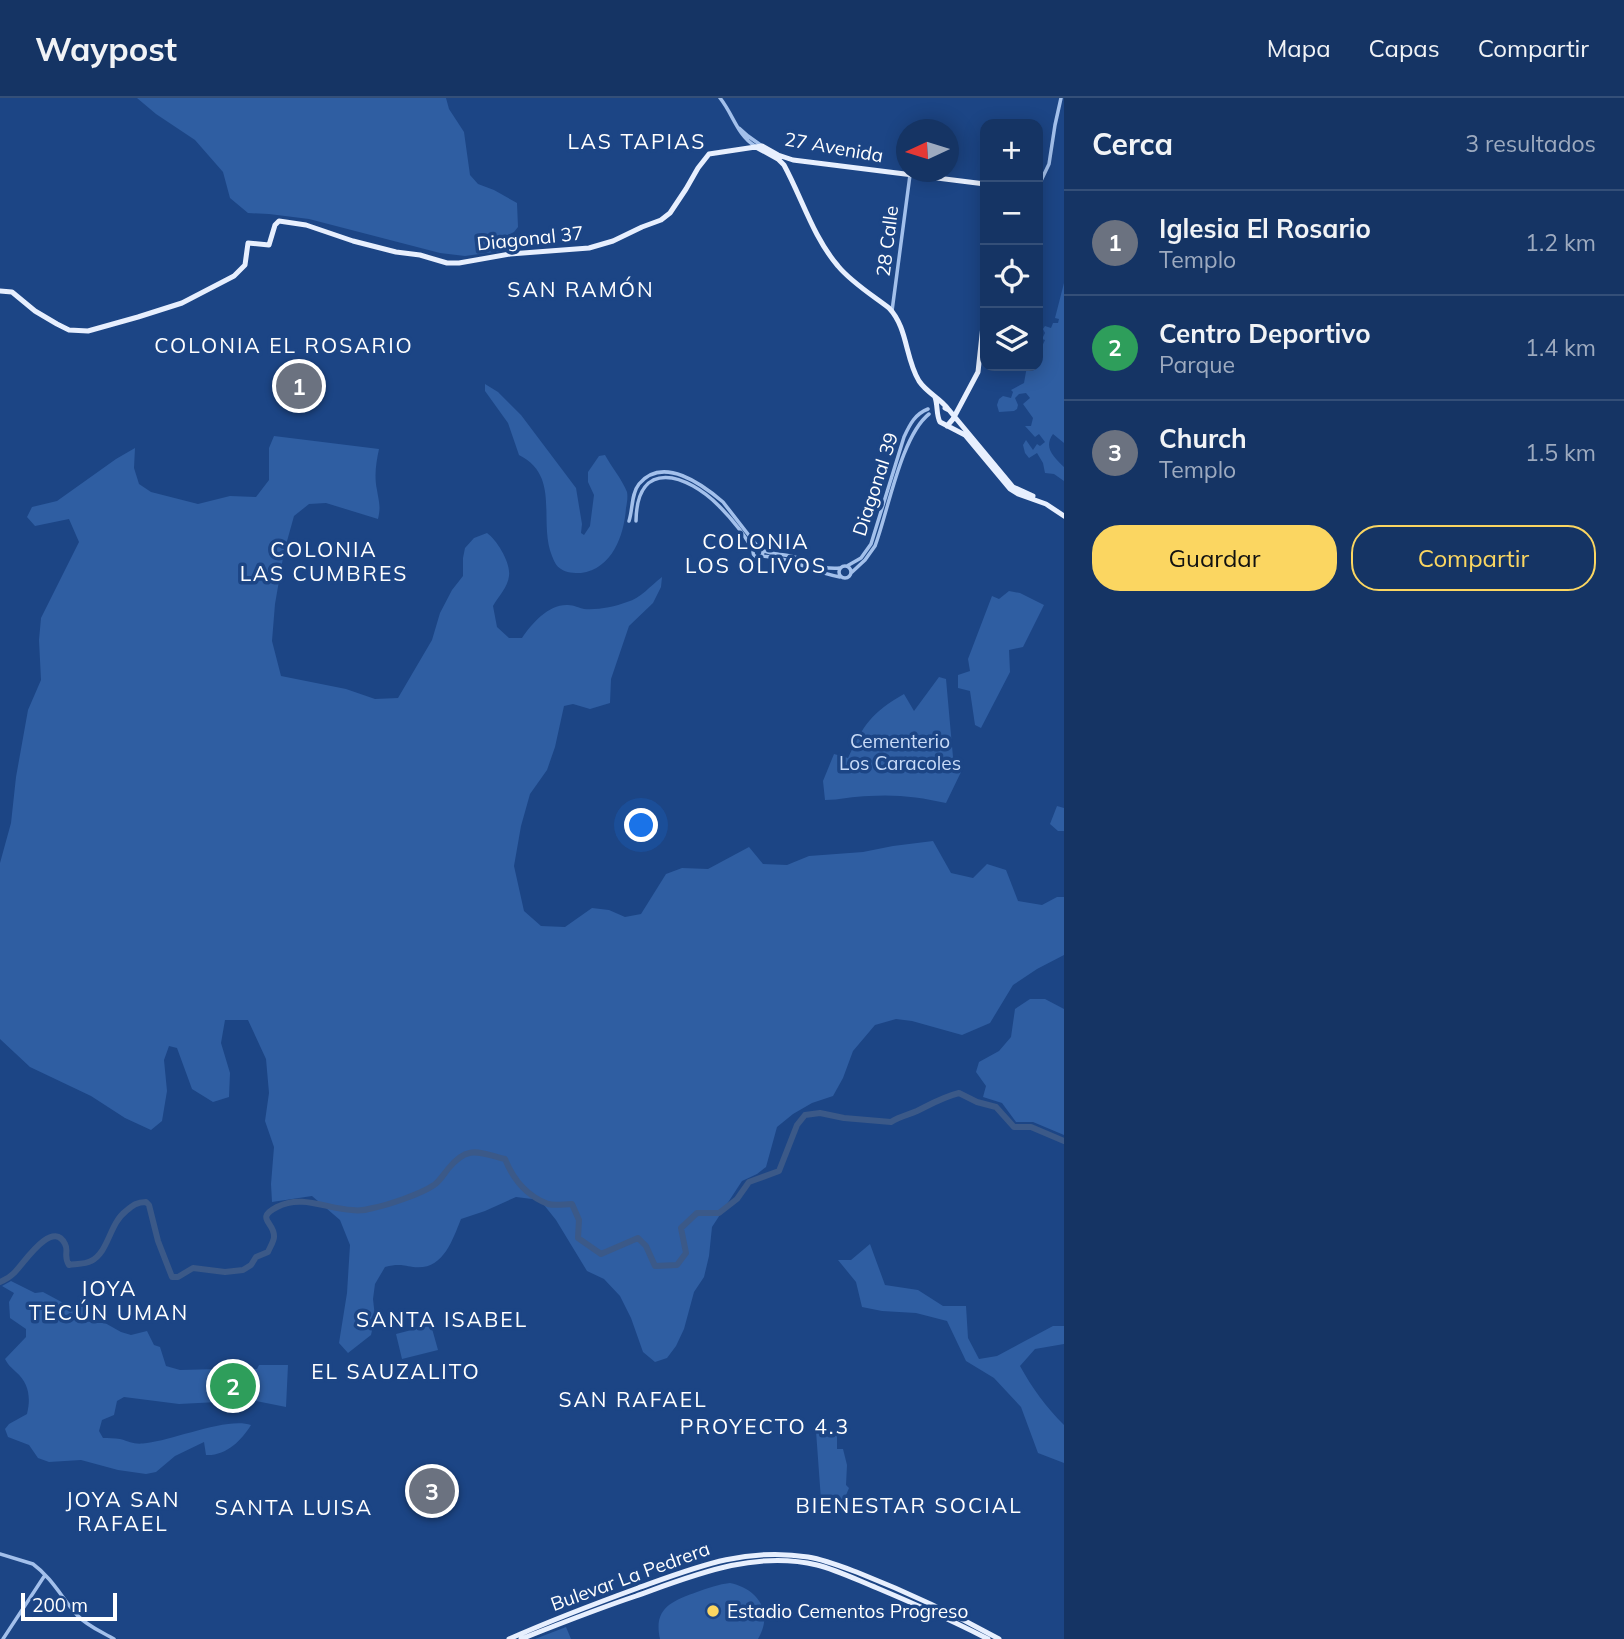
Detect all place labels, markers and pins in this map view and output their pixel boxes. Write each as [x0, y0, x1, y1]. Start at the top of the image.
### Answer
pin: 1 [276, 360, 322, 412]
pin: 2 [210, 1360, 256, 1412]
pin: 3 [409, 1465, 455, 1517]
place label: Estadio Cementos Progreso [727, 1599, 968, 1623]
marker: Estadio Cementos Progreso [705, 1603, 721, 1619]

